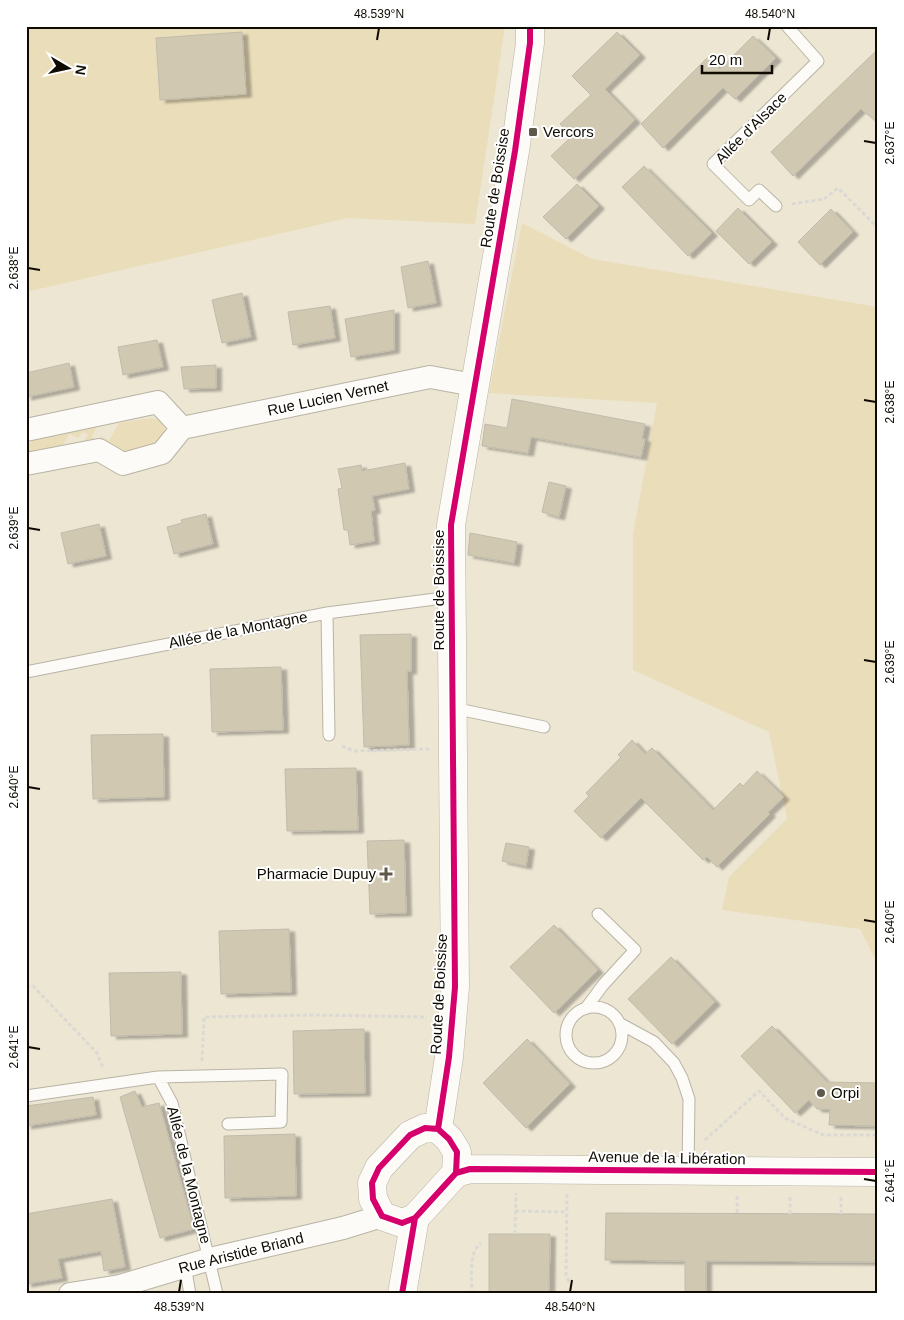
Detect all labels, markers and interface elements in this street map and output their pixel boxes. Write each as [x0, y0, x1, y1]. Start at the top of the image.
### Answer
text: 48.539°N [354, 7, 404, 21]
text: 48.540°N [745, 7, 795, 21]
north arrow [42, 42, 92, 92]
scale bar [702, 42, 772, 74]
text: 20 m [709, 51, 742, 68]
text: N [72, 64, 90, 76]
street label: Allée d'Alsace [711, 88, 790, 167]
text: 2.637°E [883, 122, 897, 164]
place label: Vercors [543, 123, 594, 140]
marker: Vercors [527, 126, 539, 138]
street label: Route de Boissise [477, 127, 512, 249]
text: 2.638°E [7, 247, 21, 289]
street label: Rue Lucien Vernet [266, 376, 391, 419]
text: 2.638°E [883, 381, 897, 423]
text: 2.639°E [7, 507, 21, 549]
street label: Route de Boissise [430, 530, 447, 650]
street label: Allée de la Montagne [167, 608, 309, 651]
text: 2.639°E [883, 641, 897, 683]
text: 2.640°E [7, 766, 21, 808]
place label: Pharmacie Dupuy [257, 865, 376, 882]
marker: Pharmacie Dupuy [380, 868, 392, 880]
text: 2.640°E [883, 901, 897, 943]
street label: Route de Boissise [427, 933, 450, 1055]
text: 2.641°E [7, 1026, 21, 1068]
place label: Orpi [831, 1084, 859, 1101]
marker: Orpi [815, 1087, 827, 1099]
street label: Allée de la Montagne [164, 1104, 215, 1245]
street label: Avenue de la Libération [588, 1148, 746, 1167]
text: 2.641°E [883, 1160, 897, 1202]
street label: Rue Aristide Briand [177, 1229, 305, 1276]
text: 48.539°N [154, 1300, 204, 1314]
text: 48.540°N [545, 1300, 595, 1314]

